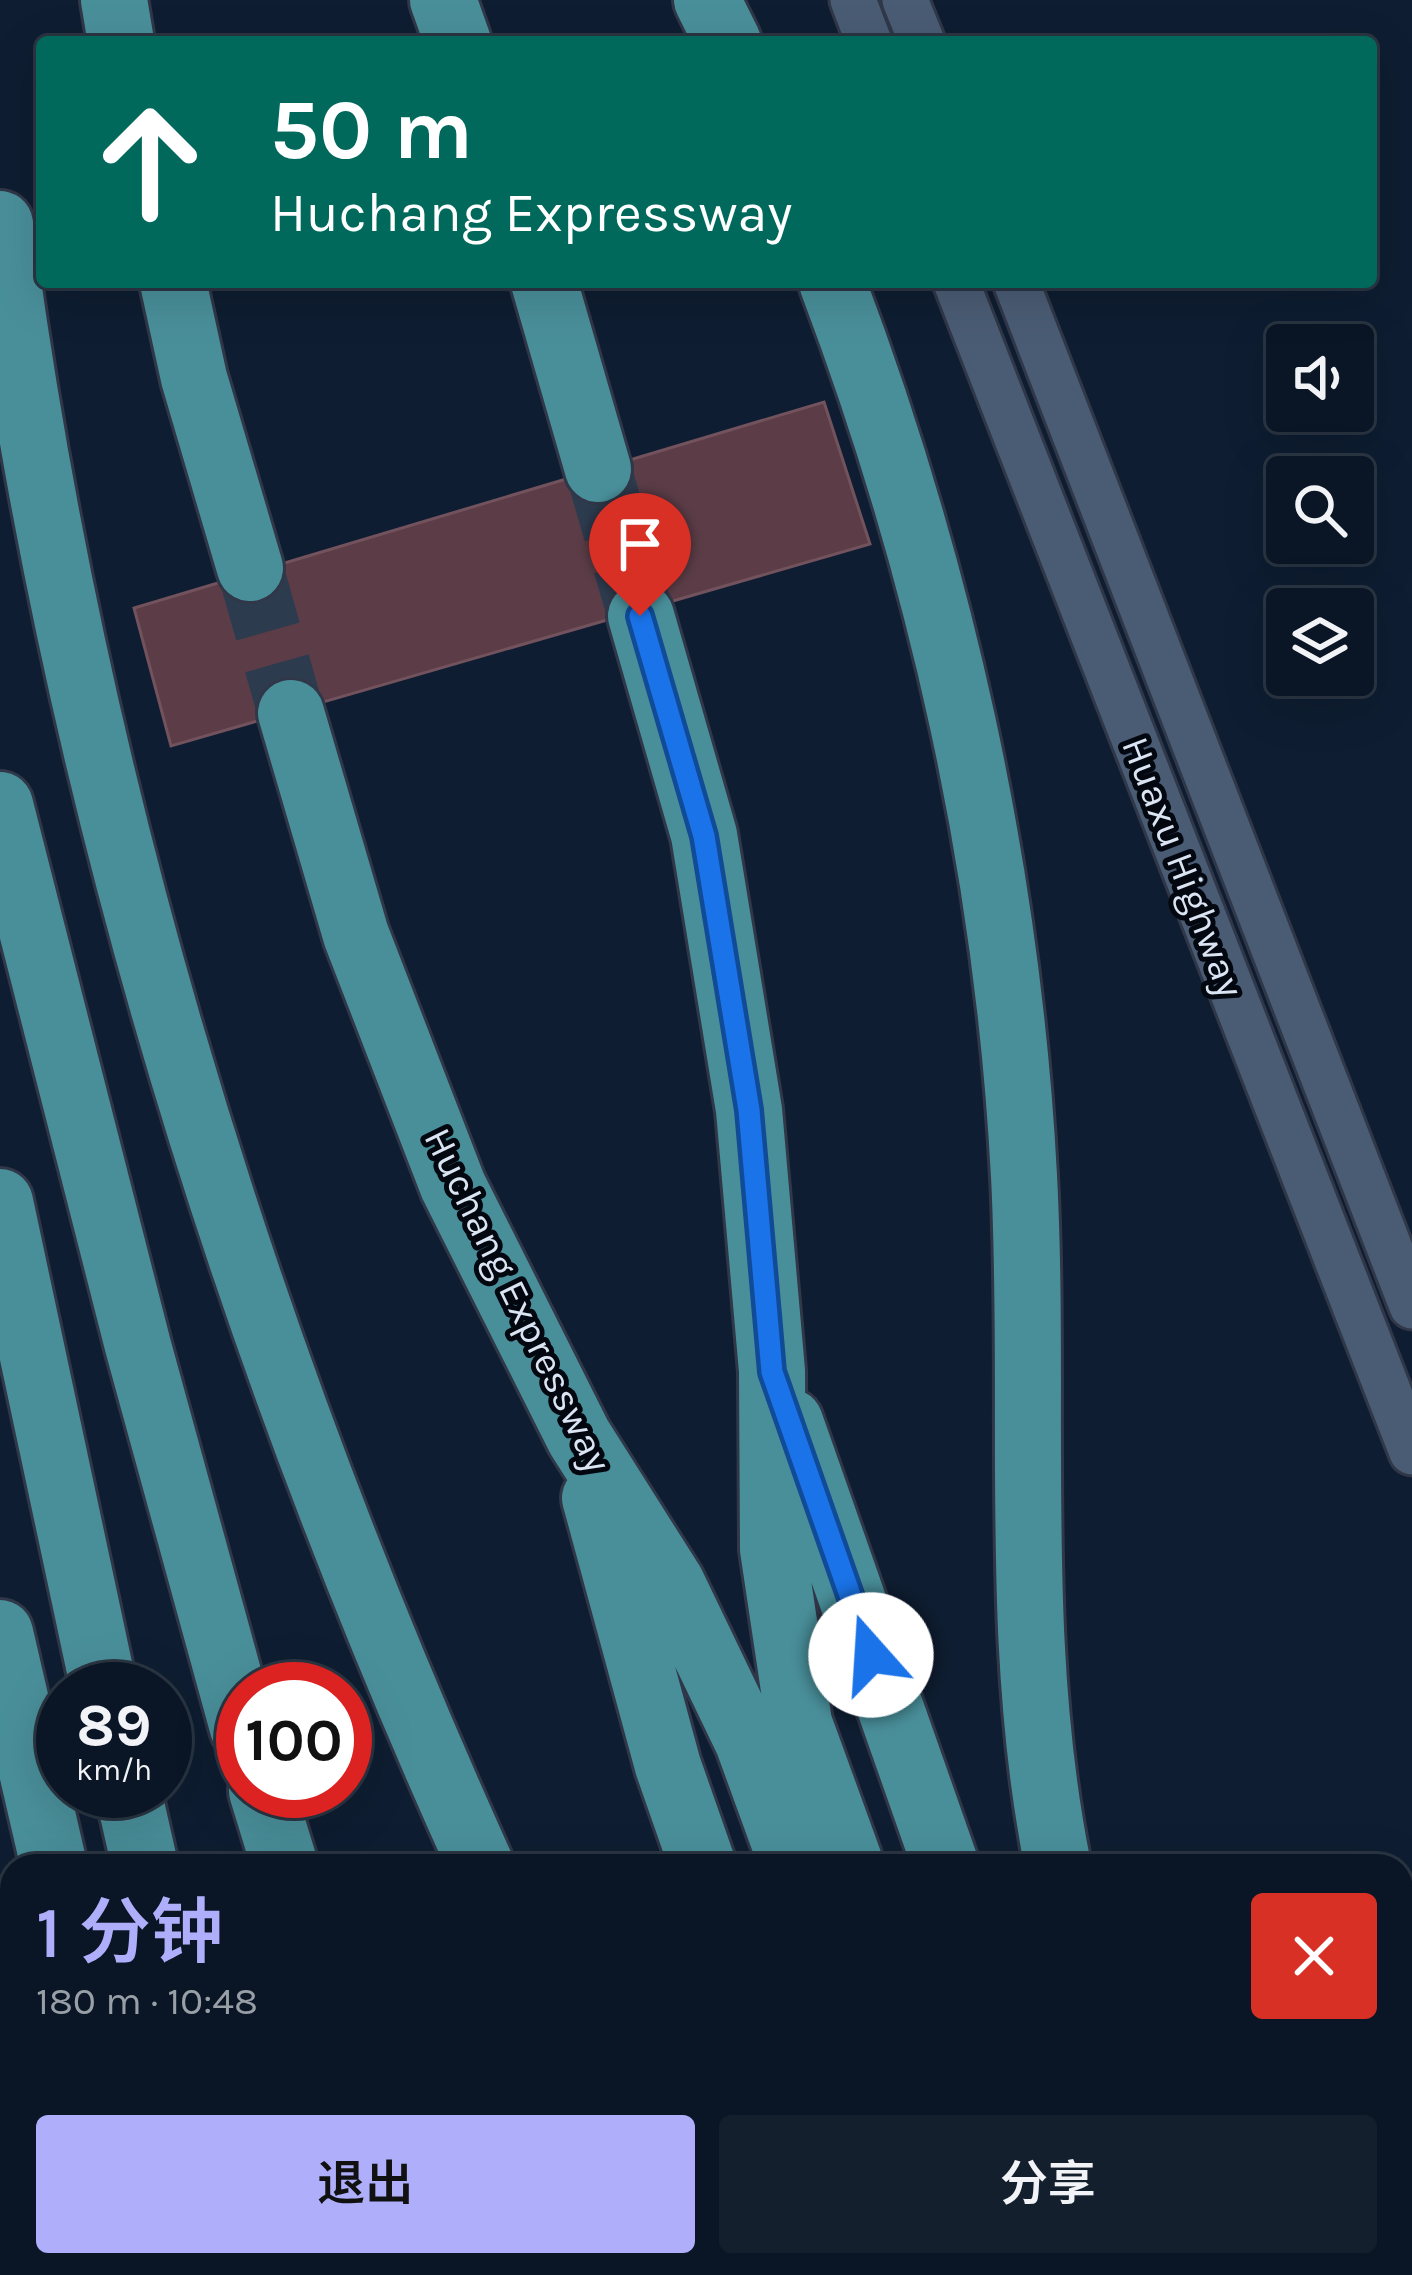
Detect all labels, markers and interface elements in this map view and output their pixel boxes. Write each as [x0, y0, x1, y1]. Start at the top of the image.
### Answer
text: 50 m [270, 81, 473, 179]
icon: ahead [72, 84, 228, 240]
text: Huchang Expressway [270, 181, 792, 245]
map controls [1266, 324, 1374, 696]
button: sound [1266, 324, 1374, 432]
button: search [1266, 456, 1374, 564]
pin [589, 493, 691, 616]
icon: arrive [607, 511, 673, 577]
button: layers [1266, 588, 1374, 696]
street label: Huaxu Highway [1112, 730, 1254, 1004]
street label: Huchang Expressway [415, 1120, 621, 1480]
position arrow [808, 1592, 934, 1718]
speed limit sign: 100 [216, 1662, 372, 1818]
text: 89 [76, 1690, 152, 1760]
text: km/h [76, 1752, 152, 1788]
text: 1 分钟 [36, 1891, 223, 1975]
button: close [1251, 1893, 1377, 2019]
text: 180 m · 10:48 [36, 1978, 258, 2024]
button: 退出 [36, 2115, 695, 2253]
button: 分享 [719, 2115, 1377, 2253]

